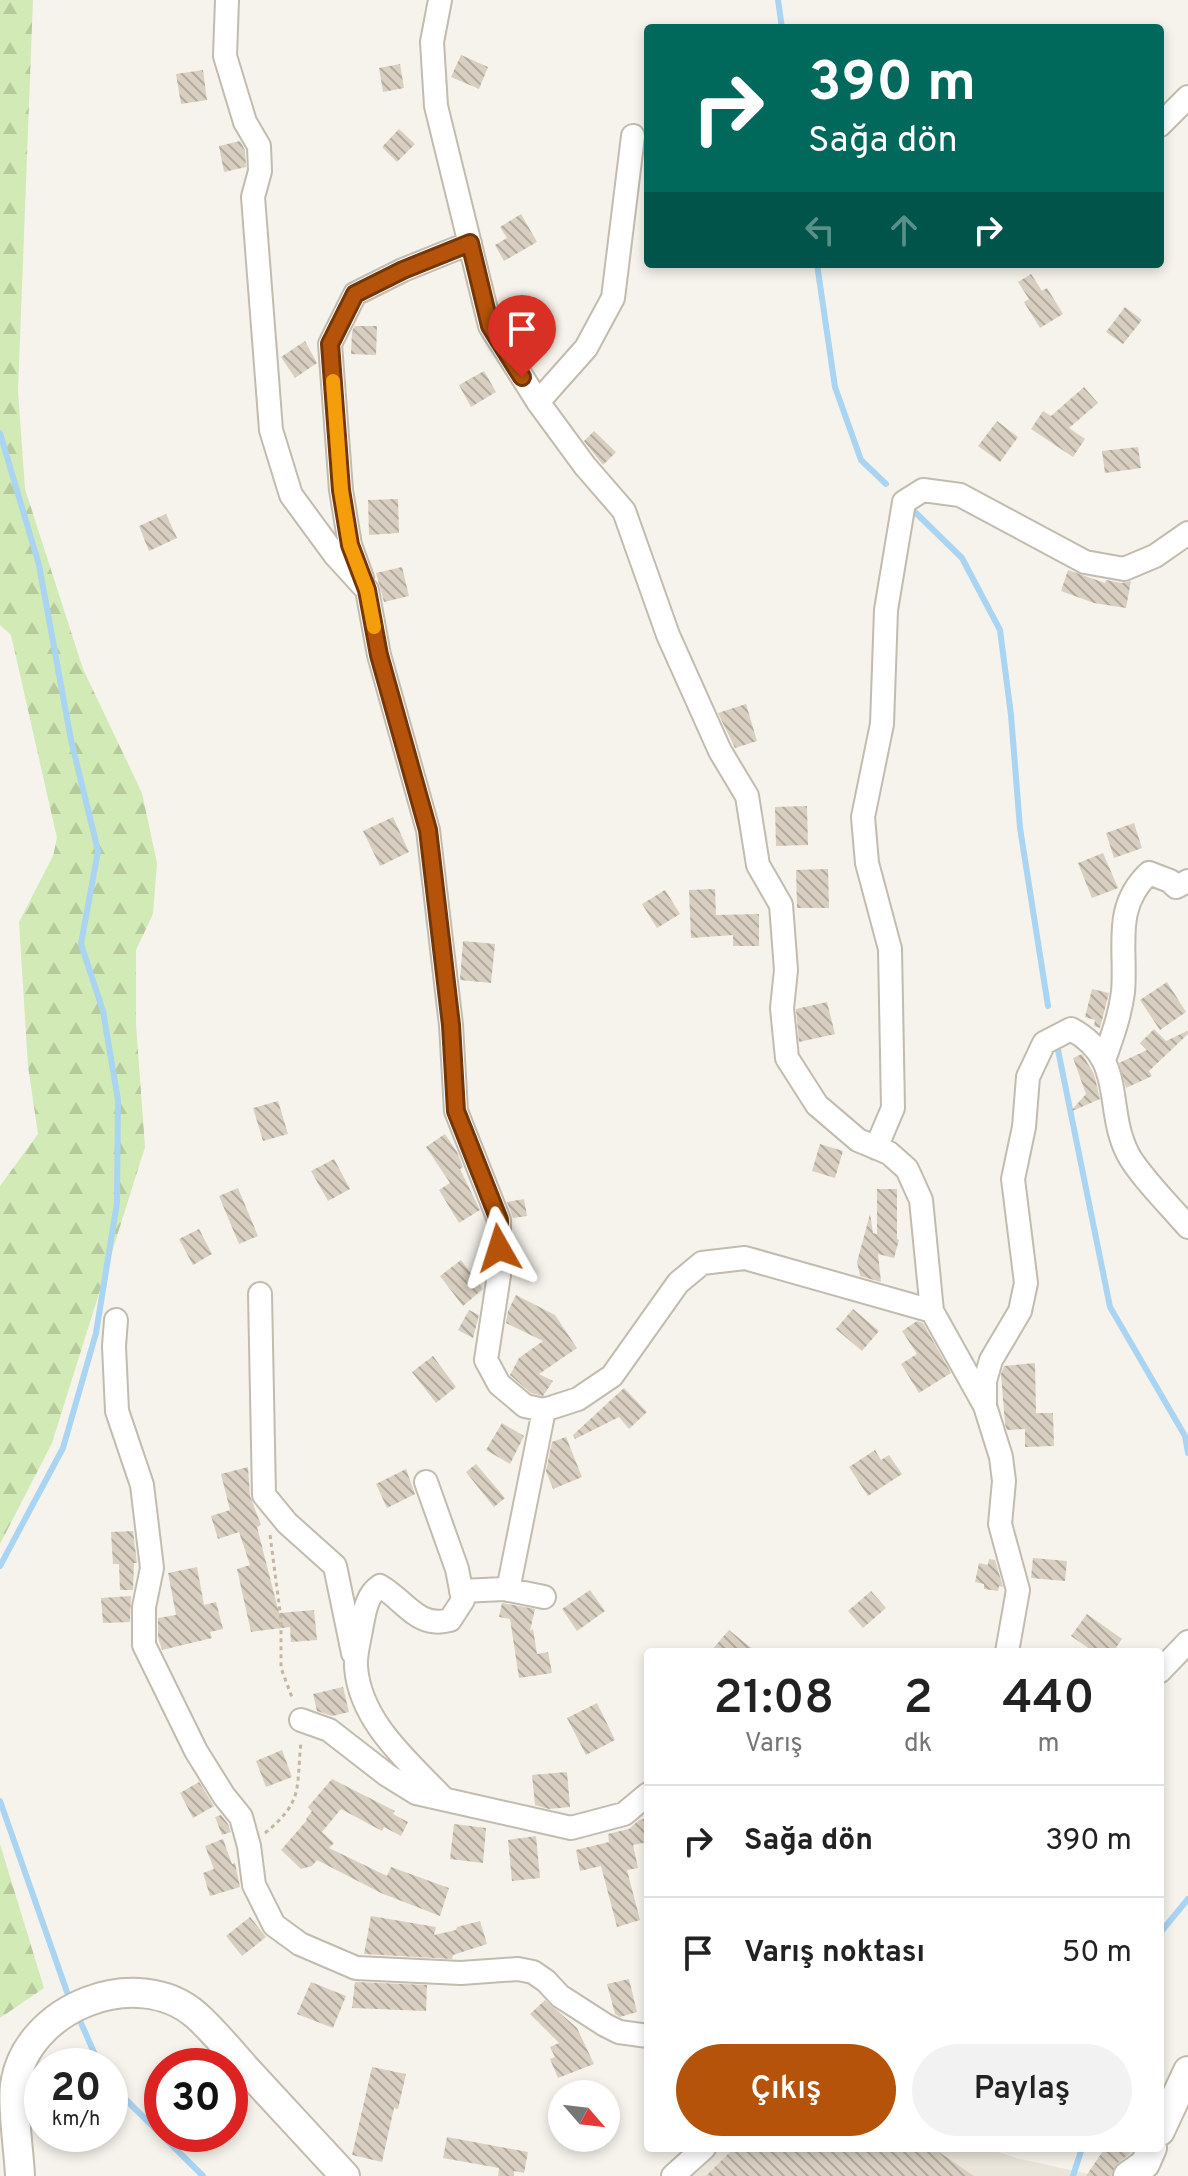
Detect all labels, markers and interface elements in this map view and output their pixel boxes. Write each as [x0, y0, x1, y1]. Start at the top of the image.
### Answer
text: 390 m [808, 50, 976, 120]
icon: right [676, 56, 780, 160]
text: Sağa dön [808, 119, 958, 165]
icon: left [798, 208, 842, 252]
icon: ahead [882, 208, 926, 252]
icon: right [966, 208, 1010, 252]
pin [488, 295, 556, 377]
icon: arrive [500, 307, 544, 351]
position arrow [457, 1206, 541, 1290]
text: 21:08 [713, 1670, 834, 1730]
text: 2 [904, 1670, 933, 1730]
text: 440 [1002, 1670, 1095, 1730]
text: Varış [745, 1728, 803, 1761]
text: dk [904, 1728, 932, 1761]
text: m [1037, 1728, 1059, 1761]
icon: right [676, 1819, 720, 1863]
text: Sağa dön [744, 1823, 873, 1860]
text: 390 m [1045, 1823, 1132, 1860]
icon: arrive [676, 1931, 720, 1975]
text: Varış noktası [744, 1935, 925, 1972]
text: 50 m [1062, 1935, 1132, 1972]
button: Çıkış [676, 2044, 896, 2136]
button: Paylaş [912, 2044, 1132, 2136]
speed limit sign: 30 [144, 2048, 248, 2152]
text: 20 [51, 2065, 101, 2115]
north arrow [548, 2080, 620, 2152]
map controls [548, 2080, 620, 2152]
text: km/h [52, 2107, 100, 2133]

